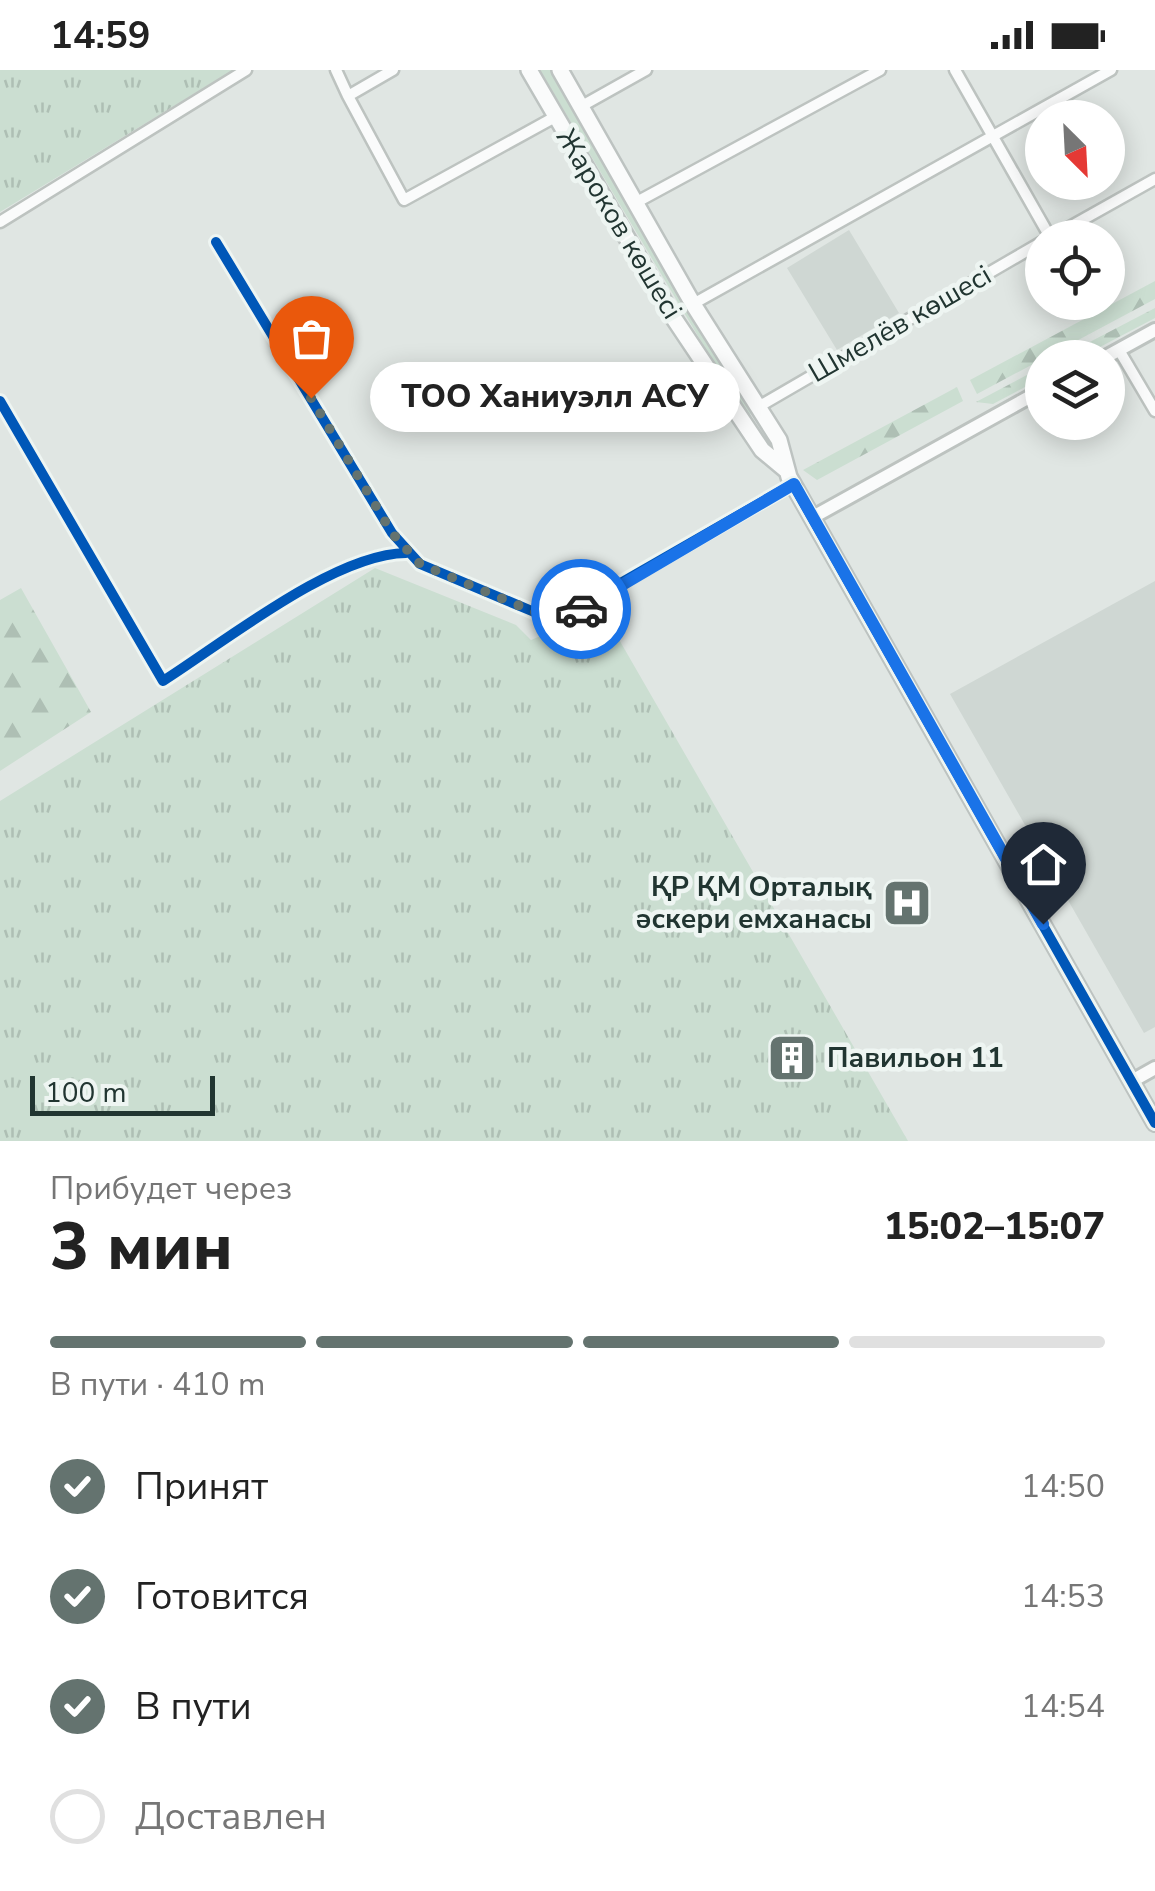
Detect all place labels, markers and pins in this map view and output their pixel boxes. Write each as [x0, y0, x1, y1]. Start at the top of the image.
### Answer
pin [269, 296, 354, 399]
callout: ТОО Ханиуэлл АСУ [371, 363, 741, 433]
pin [1001, 822, 1086, 925]
place label: ҚР ҚМ Орталық әскери емханасы [636, 868, 872, 938]
hospital icon: ҚР ҚМ Орталық әскери емханасы [881, 877, 933, 929]
building icon: Павильон 11 [766, 1032, 818, 1084]
place label: Павильон 11 [827, 1039, 1004, 1077]

